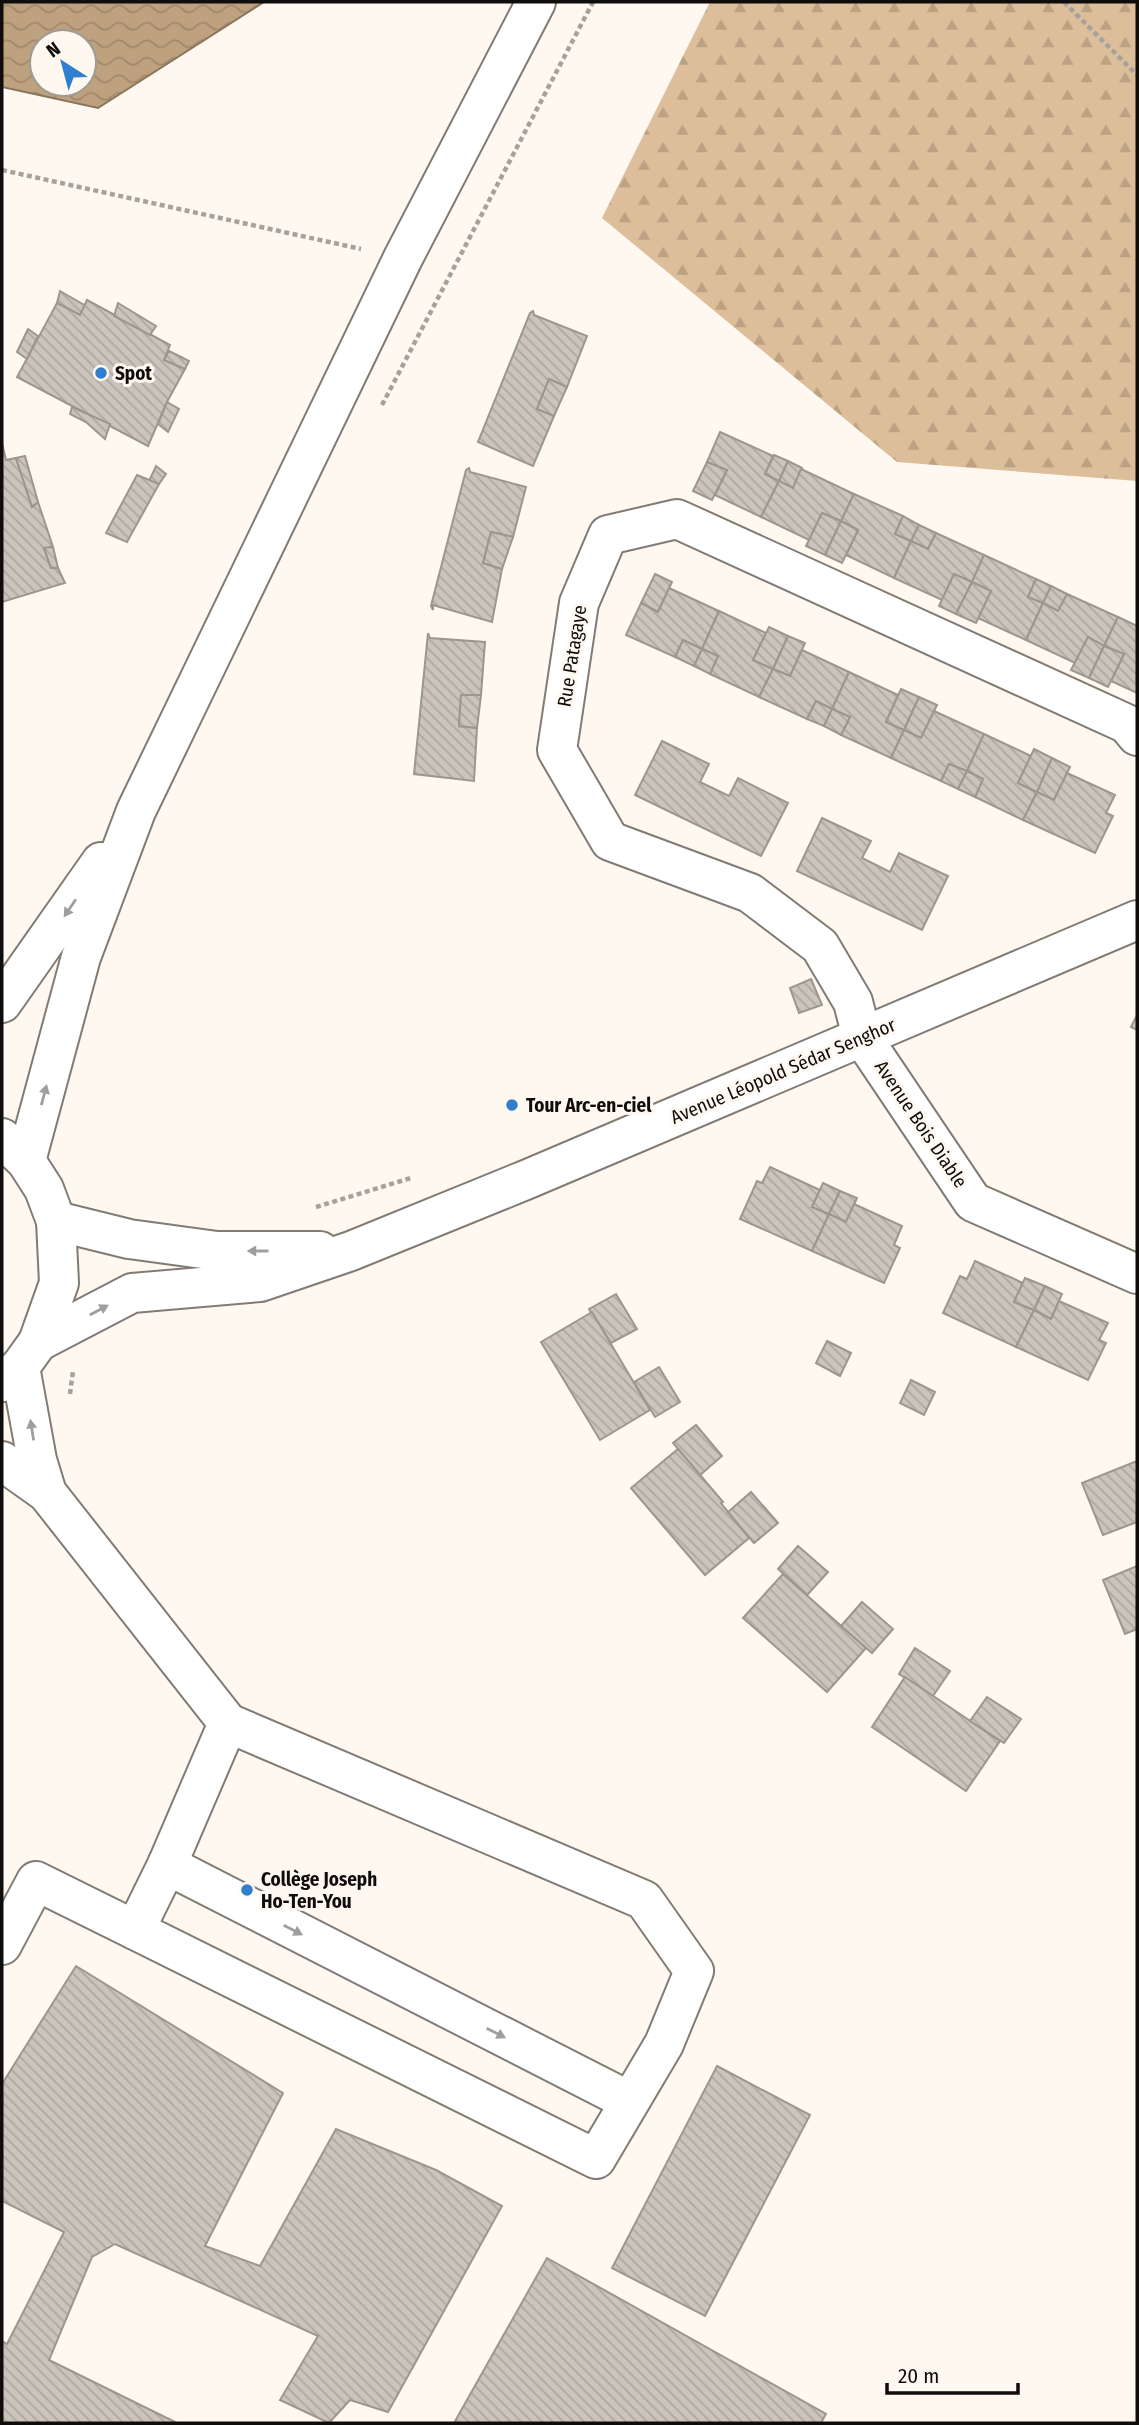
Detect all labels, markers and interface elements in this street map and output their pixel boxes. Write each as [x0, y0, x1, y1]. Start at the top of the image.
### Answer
north arrow [28, 28, 98, 98]
text: N [42, 37, 65, 62]
place label: Spot [115, 362, 152, 385]
marker: Spot [93, 365, 109, 381]
street label: Rue Patagaye [553, 603, 591, 709]
one-way arrow [63, 899, 77, 917]
street label: Avenue Léopold Sédar Senghor [667, 1013, 899, 1129]
street label: Avenue Bois Diable [870, 1056, 972, 1192]
one-way arrow [39, 1084, 50, 1106]
place label: Tour Arc-en-ciel [526, 1094, 652, 1117]
marker: Tour Arc-en-ciel [504, 1097, 520, 1113]
one-way arrow [247, 1245, 269, 1257]
one-way arrow [89, 1305, 109, 1317]
one-way arrow [26, 1419, 37, 1441]
place label: Collège Joseph Ho-Ten-You [261, 1868, 377, 1913]
marker: Collège Joseph Ho-Ten-You [239, 1882, 255, 1898]
one-way arrow [283, 1924, 303, 1935]
one-way arrow [486, 2027, 506, 2038]
scale bar [887, 2352, 1018, 2396]
text: 20 m [898, 2363, 939, 2389]

